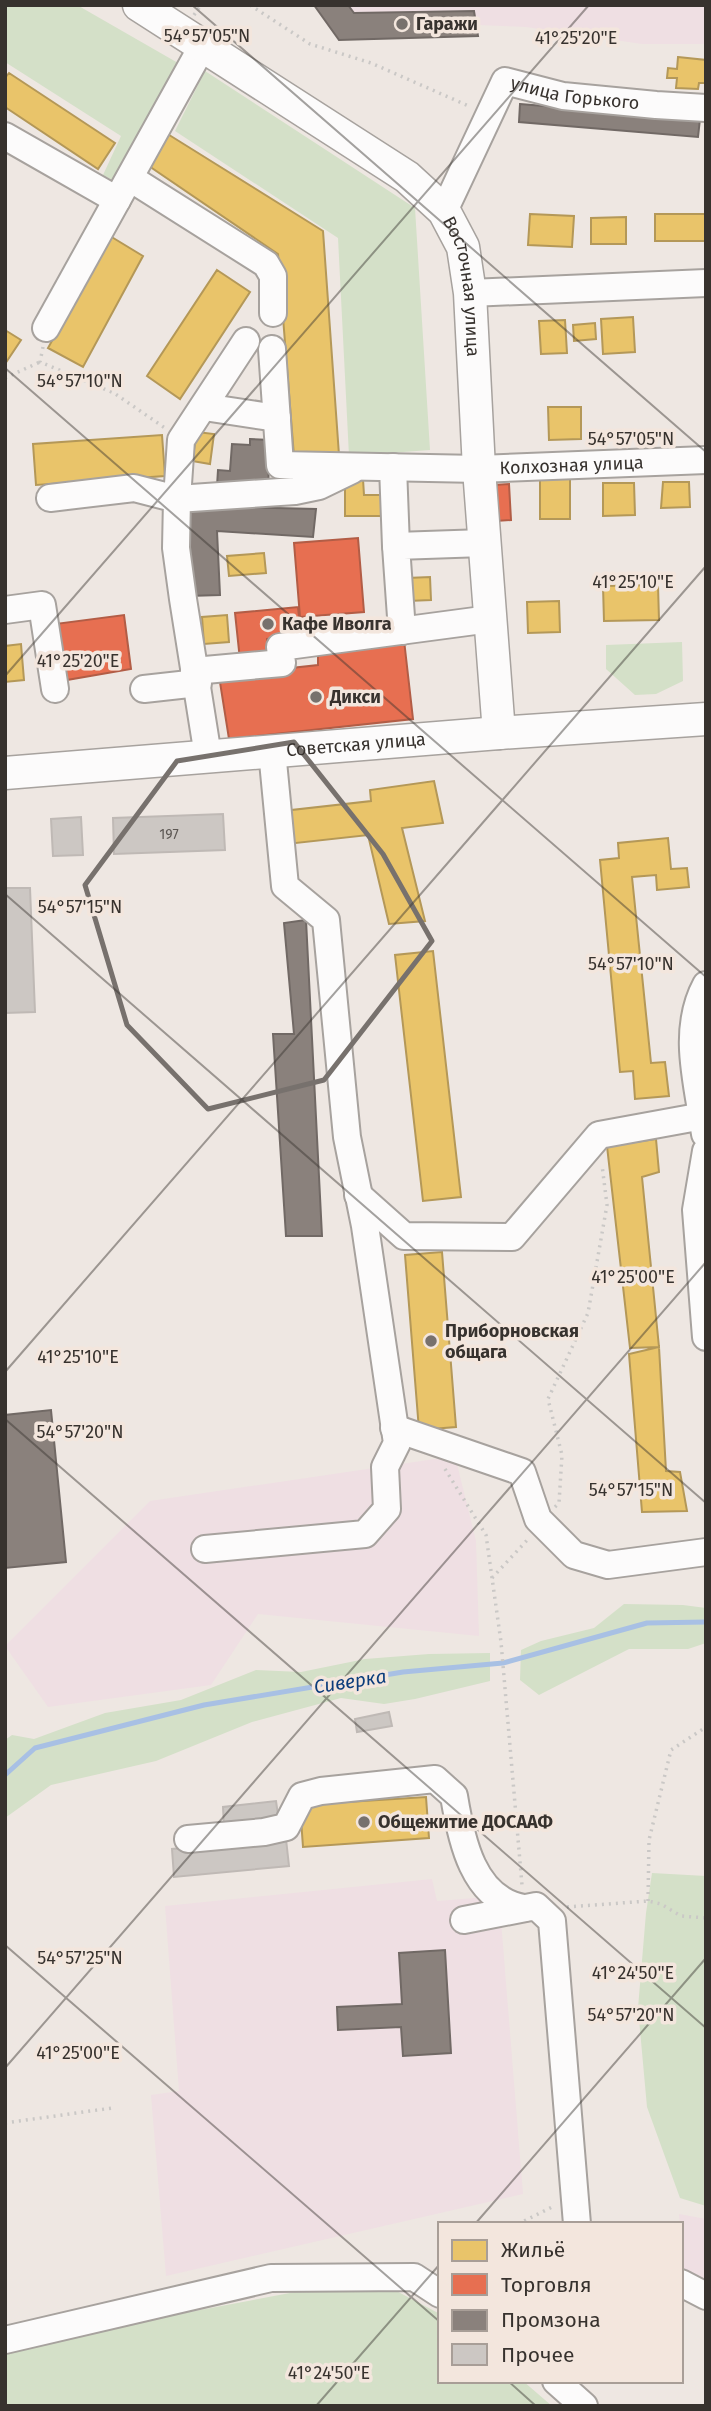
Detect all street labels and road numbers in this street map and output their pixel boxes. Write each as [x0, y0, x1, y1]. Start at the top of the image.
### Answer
street label: улица Горького [508, 72, 640, 114]
street label: Восточная улица [438, 213, 484, 357]
street label: Колхозная улица [499, 451, 644, 479]
street label: Советская улица [285, 728, 426, 761]

